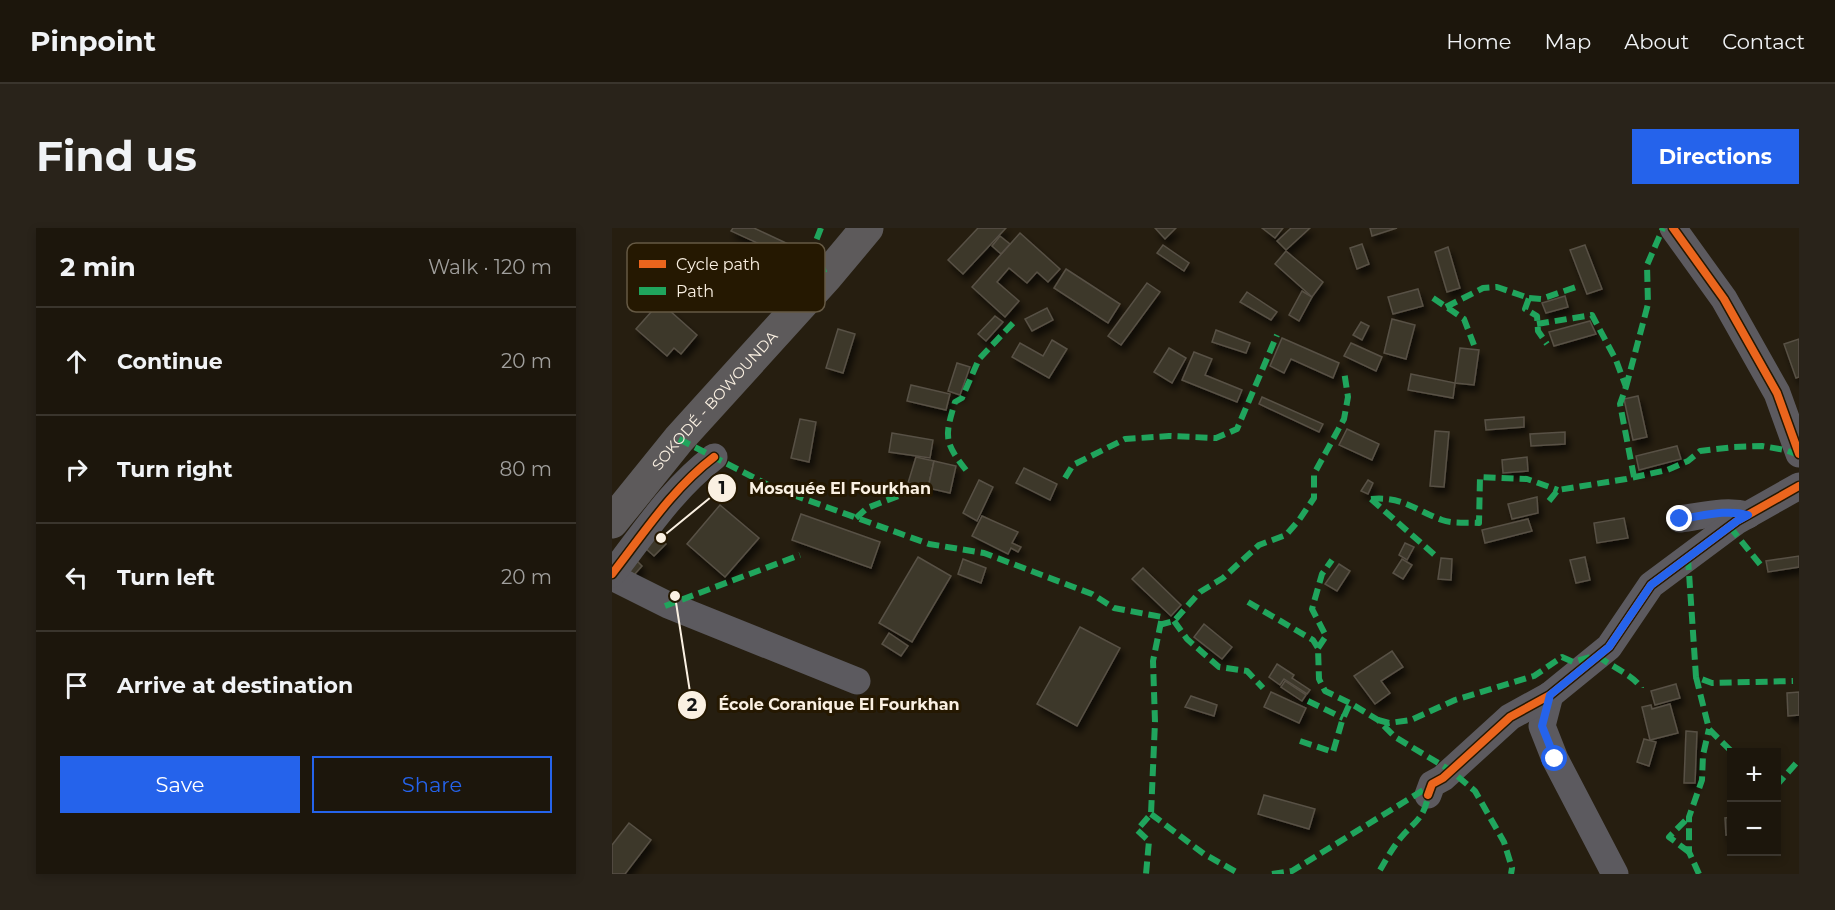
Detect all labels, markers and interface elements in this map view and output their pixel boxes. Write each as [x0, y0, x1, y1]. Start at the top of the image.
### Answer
text: Pinpoint [30, 24, 156, 58]
text: Home [1446, 29, 1511, 54]
text: Map [1544, 29, 1591, 54]
text: About [1624, 29, 1689, 54]
text: Contact [1722, 29, 1805, 54]
button: Directions [1632, 129, 1799, 184]
text: Find us [36, 130, 197, 182]
legend [627, 243, 825, 312]
text: 2 min [60, 251, 136, 283]
text: Walk · 120 m [428, 255, 552, 279]
text: Cycle path [676, 255, 760, 274]
text: Path [676, 282, 714, 301]
street label: SOKODÉ - BOWOUNDA [647, 327, 782, 474]
icon: ahead [60, 345, 93, 378]
text: Continue [117, 348, 223, 375]
text: 20 m [501, 349, 552, 373]
icon: right [60, 453, 93, 486]
text: Turn right [117, 456, 232, 483]
text: 80 m [500, 457, 552, 481]
callout: Mosquée El Fourkhan [707, 471, 943, 505]
text: 1 [718, 477, 726, 499]
text: Mosquée El Fourkhan [749, 479, 931, 498]
route end [1666, 505, 1692, 531]
icon: left [60, 561, 93, 594]
text: Turn left [117, 564, 215, 591]
text: 20 m [501, 565, 552, 589]
icon: arrive [60, 669, 93, 702]
text: Arrive at destination [117, 672, 353, 699]
callout: École Coranique El Fourkhan [677, 688, 972, 722]
text: 2 [687, 694, 698, 716]
text: École Coranique El Fourkhan [718, 695, 960, 714]
route start [1541, 745, 1567, 771]
map controls [1727, 748, 1781, 856]
button: + [1727, 748, 1781, 802]
button: Save [60, 756, 300, 813]
button: Share [312, 756, 552, 813]
button: − [1727, 802, 1781, 856]

